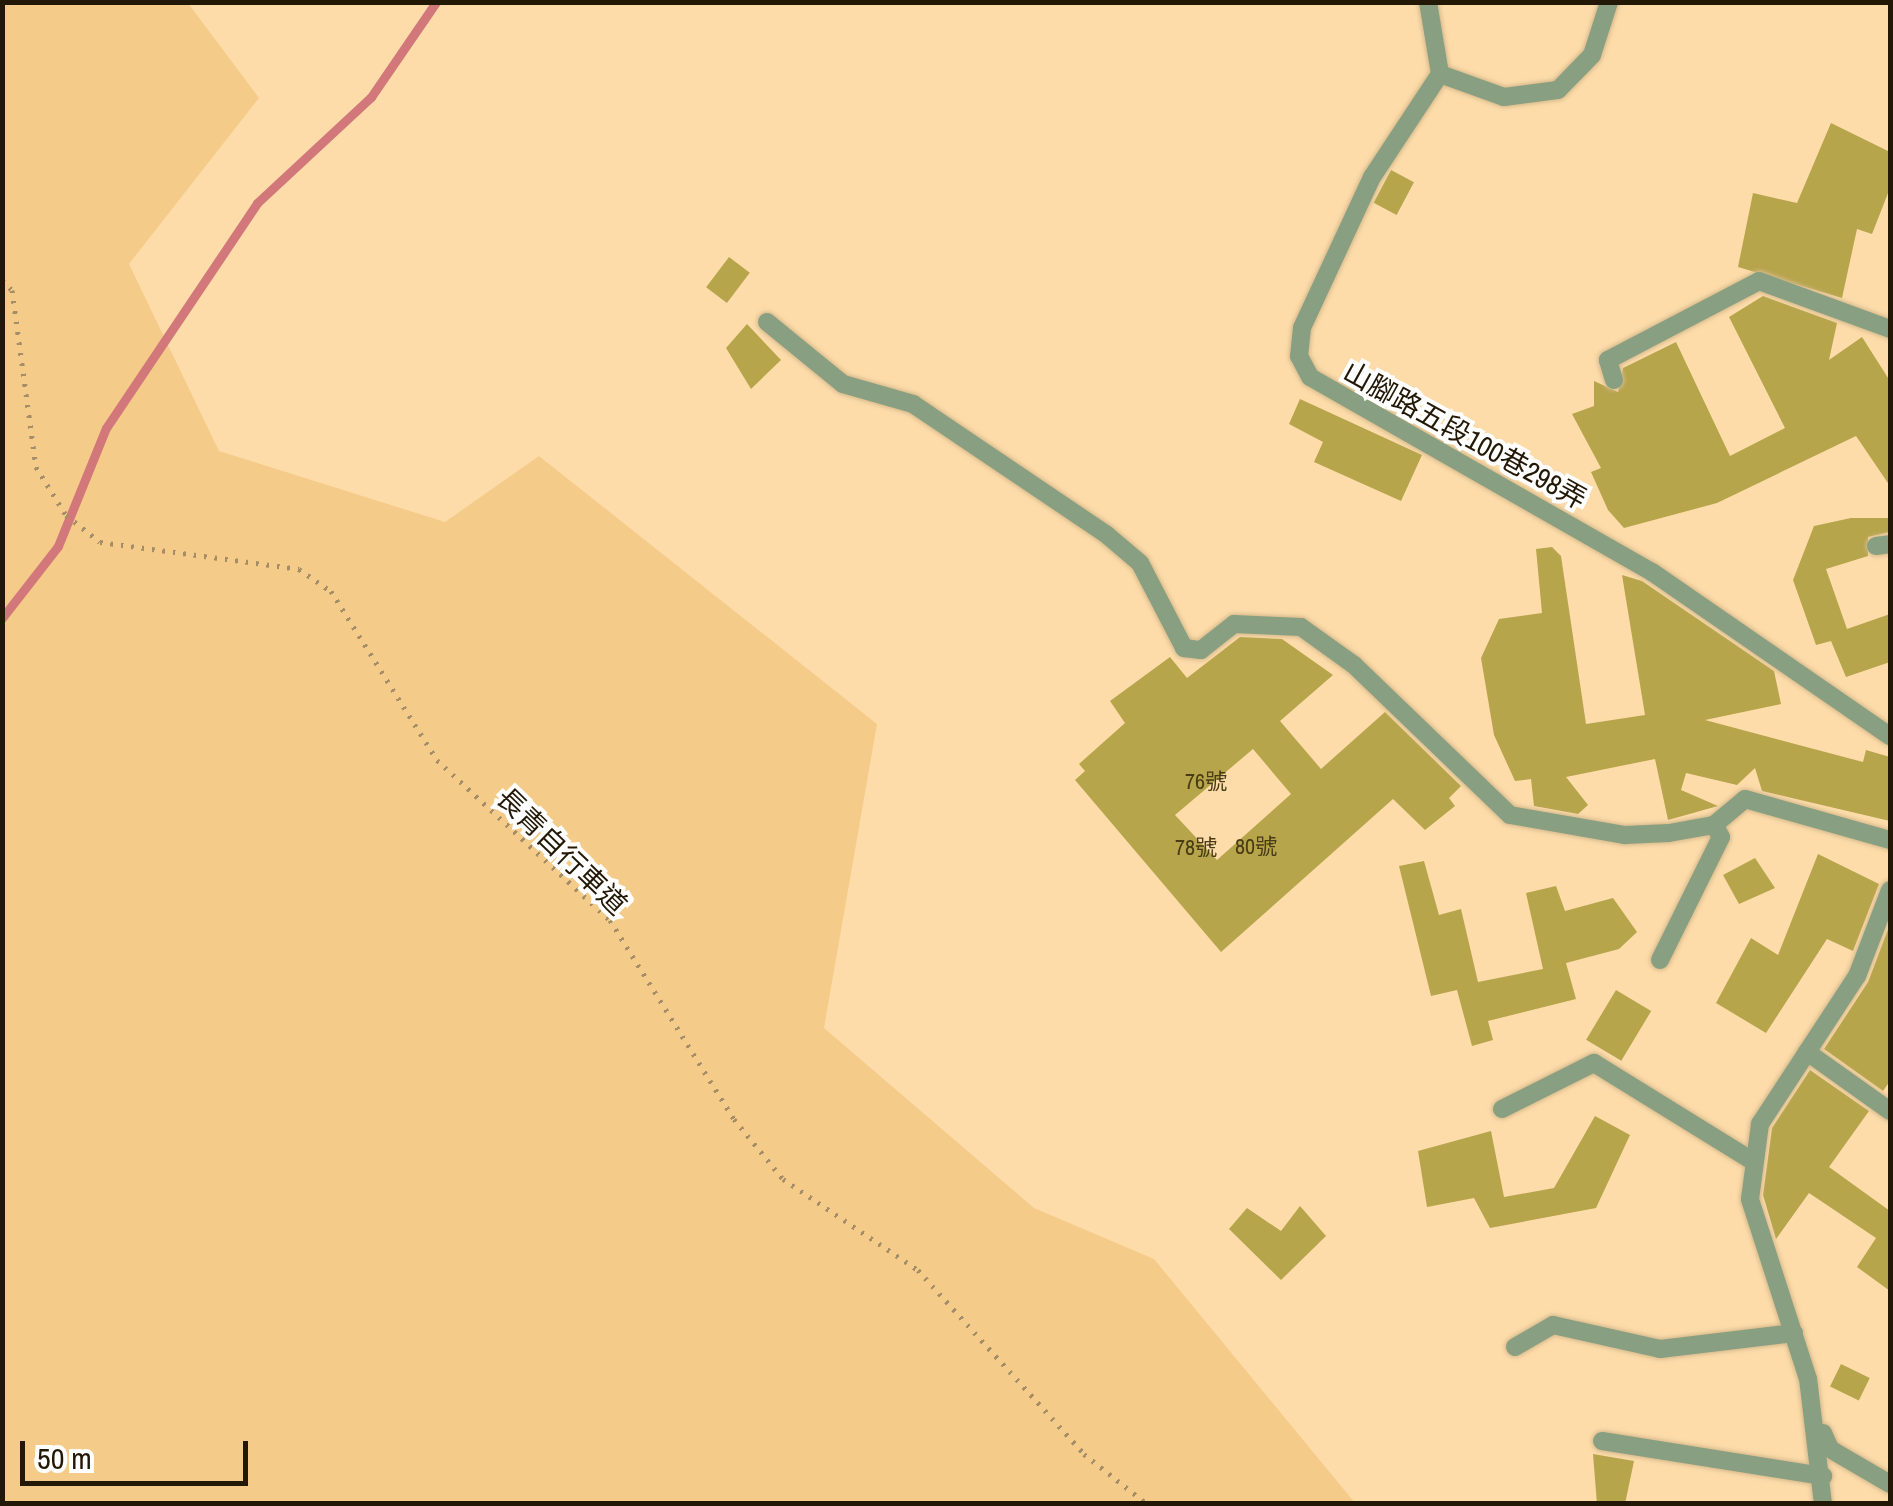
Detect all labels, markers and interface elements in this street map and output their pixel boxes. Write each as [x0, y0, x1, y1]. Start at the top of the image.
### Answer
street label: 山腳路五段100巷298弄 [1338, 354, 1592, 516]
house number: 76號 [1185, 769, 1227, 795]
street label: 長青自行車道 [490, 781, 634, 921]
house number: 80號 [1235, 834, 1277, 860]
house number: 78號 [1175, 835, 1217, 861]
scale bar [25, 1421, 252, 1483]
text: 50 m [37, 1438, 92, 1478]

